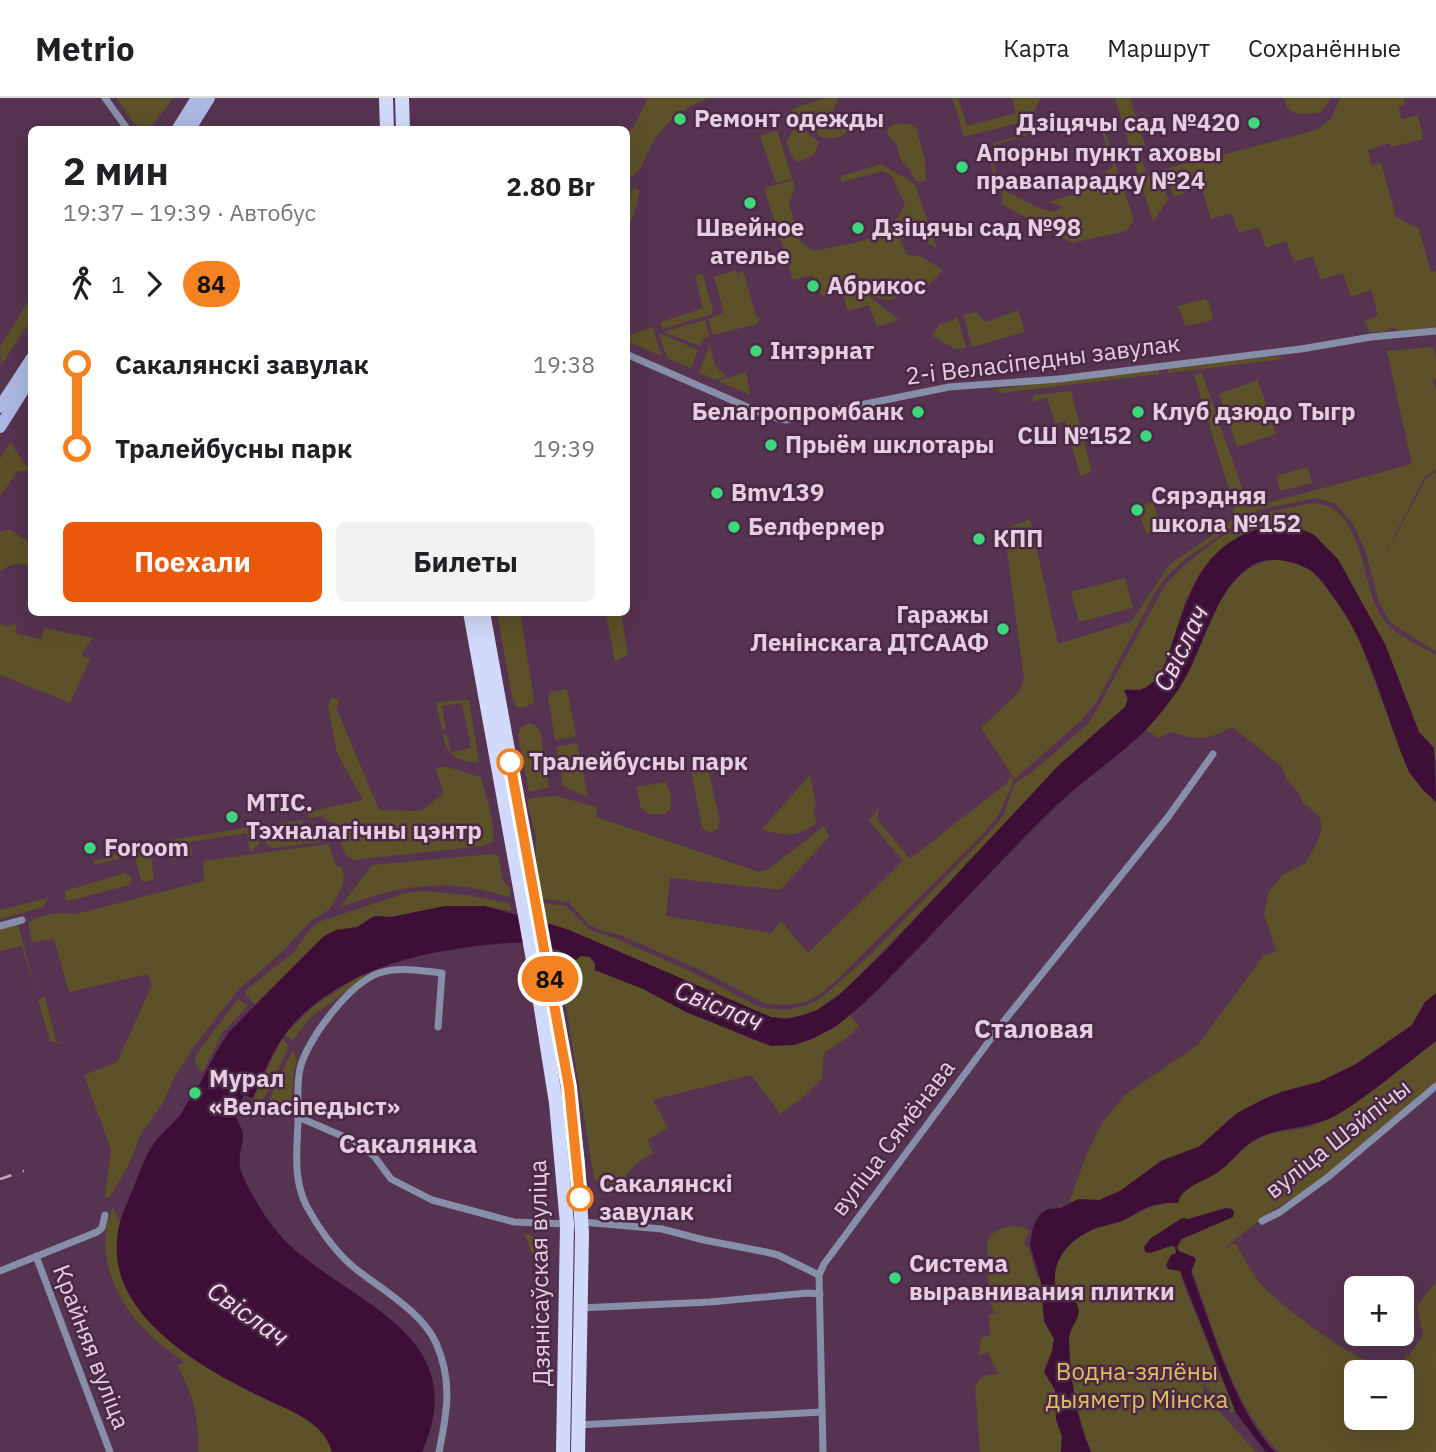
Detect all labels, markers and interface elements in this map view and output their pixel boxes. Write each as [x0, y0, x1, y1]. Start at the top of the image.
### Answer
text: Metrio [35, 27, 135, 70]
text: Карта [1003, 32, 1069, 64]
text: Маршрут [1107, 32, 1210, 64]
text: Сохранённые [1248, 32, 1401, 64]
place label: Ремонт одежды [694, 102, 884, 134]
place label: Дзіцячы сад №420 [1016, 106, 1240, 138]
marker: Ремонт одежды [672, 111, 688, 127]
marker: Дзіцячы сад №420 [1246, 115, 1262, 131]
place label: Апорны пункт аховы правапарадку №24 [976, 136, 1222, 196]
text: 2 мин [63, 146, 169, 195]
marker: Апорны пункт аховы правапарадку №24 [954, 159, 970, 175]
text: 2.80 Br [506, 169, 595, 203]
marker: Швейное ателье [742, 195, 758, 211]
text: 19:37 – 19:39 · Автобус [63, 197, 316, 227]
place label: Швейное ателье [696, 211, 804, 271]
place label: Дзіцячы сад №98 [872, 211, 1081, 243]
marker: Дзіцячы сад №98 [850, 220, 866, 236]
icon: walk [63, 265, 101, 303]
icon: forward [135, 265, 173, 303]
text: 84 [197, 268, 226, 300]
text: 1 [111, 269, 125, 299]
place label: Абрикос [827, 269, 926, 301]
marker: Абрикос [805, 278, 821, 294]
street label: 2-і Веласіпедны завулак [904, 326, 1182, 392]
place label: Інтэрнат [770, 334, 874, 366]
marker: Інтэрнат [748, 343, 764, 359]
text: Сакалянскі завулак [115, 347, 369, 381]
text: 19:38 [533, 349, 595, 379]
place label: Белагропромбанк [692, 395, 904, 427]
place label: Клуб дзюдо Тыгр [1152, 395, 1356, 427]
marker: Белагропромбанк [910, 404, 926, 420]
marker: Клуб дзюдо Тыгр [1130, 404, 1146, 420]
place label: СШ №152 [1017, 419, 1132, 451]
place label: Прыём шклотары [785, 428, 994, 460]
marker: СШ №152 [1138, 428, 1154, 444]
text: Тралейбусны парк [115, 431, 352, 465]
text: 19:39 [533, 433, 595, 463]
marker: Прыём шклотары [763, 437, 779, 453]
place label: Bmv139 [731, 476, 824, 508]
place label: Сярэдняя школа №152 [1151, 479, 1301, 539]
marker: Bmv139 [709, 485, 725, 501]
marker: Сярэдняя школа №152 [1129, 502, 1145, 518]
place label: Белфермер [748, 510, 885, 542]
marker: Белфермер [726, 519, 742, 535]
button: Поехали [63, 522, 322, 602]
button: Билеты [336, 522, 595, 602]
place label: КПП [993, 522, 1043, 554]
marker: КПП [971, 531, 987, 547]
place label: Гаражы Ленінскага ДТСААФ [750, 598, 989, 658]
water label: Свіслач [1145, 599, 1216, 696]
marker: Гаражы Ленінскага ДТСААФ [995, 621, 1011, 637]
place label: Тралейбусны парк [529, 745, 748, 777]
marker: Тралейбусны парк [497, 749, 523, 775]
place label: МТІС. Тэхналагічны цэнтр [246, 786, 482, 846]
marker: МТІС. Тэхналагічны цэнтр [224, 809, 240, 825]
place label: Foroom [104, 831, 189, 863]
marker: Foroom [82, 840, 98, 856]
line badge: 84 [518, 956, 582, 1002]
text: 84 [536, 963, 564, 995]
water label: Свіслач [670, 972, 768, 1038]
district label: Сталовая [974, 1011, 1094, 1045]
street label: вуліца Сямёнава [823, 1053, 962, 1222]
place label: Мурал «Веласіпедыст» [209, 1062, 400, 1122]
street label: вуліца Шэйпічы [1258, 1071, 1417, 1205]
marker: Мурал «Веласіпедыст» [187, 1085, 203, 1101]
district label: Сакалянка [339, 1126, 477, 1160]
street label: Дзянісаўская вуліца [521, 1159, 557, 1387]
place label: Сакалянскі завулак [599, 1167, 733, 1227]
marker: Сакалянскі завулак [567, 1185, 593, 1211]
place label: Система выравнивания плитки [909, 1247, 1175, 1307]
street label: Крайняя вуліца [46, 1260, 138, 1434]
marker: Система выравнивания плитки [887, 1270, 903, 1286]
water label: Свіслач [201, 1273, 296, 1353]
map controls [1344, 1276, 1414, 1430]
button: + [1344, 1276, 1414, 1346]
park label: Водна-зялёны дыяметр Мінска [1046, 1355, 1228, 1415]
button: − [1344, 1360, 1414, 1430]

